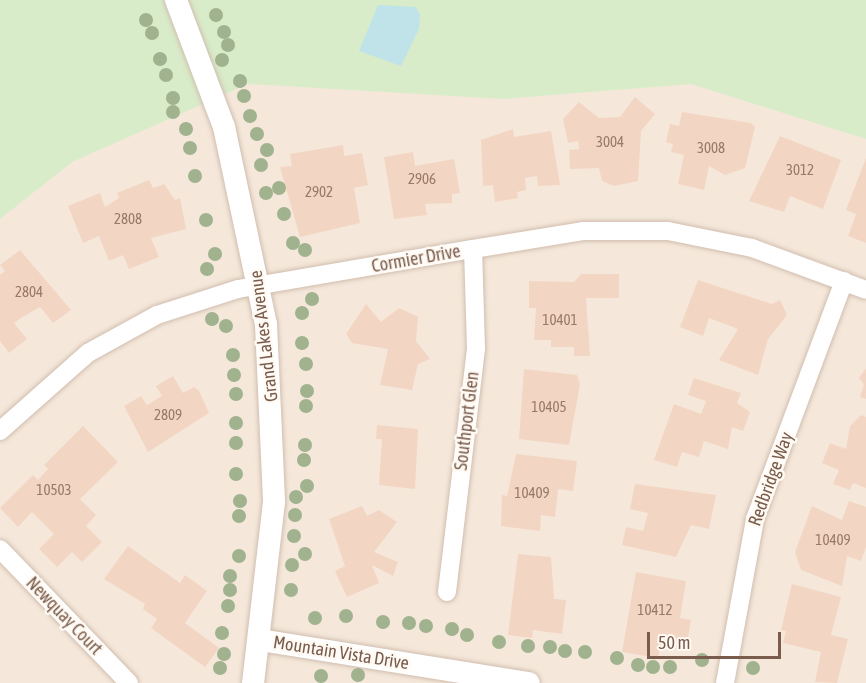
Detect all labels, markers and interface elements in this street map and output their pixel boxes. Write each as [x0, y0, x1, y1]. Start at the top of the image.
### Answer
house number: 3004 [596, 133, 624, 151]
house number: 3008 [697, 139, 725, 157]
house number: 3012 [786, 161, 814, 179]
house number: 2906 [408, 170, 436, 188]
house number: 2902 [305, 183, 333, 201]
house number: 2808 [114, 210, 142, 228]
street label: Cormier Drive [370, 241, 462, 277]
street label: Grand Lakes Avenue [245, 269, 283, 403]
house number: 2804 [15, 283, 43, 301]
house number: 10401 [542, 311, 578, 329]
street label: Southport Glen [450, 370, 484, 472]
house number: 10405 [531, 398, 567, 416]
house number: 2809 [154, 406, 182, 424]
street label: Redbridge Way [744, 429, 798, 529]
house number: 10503 [36, 481, 72, 499]
house number: 10409 [514, 484, 550, 502]
house number: 10409 [815, 531, 851, 549]
street label: Newquay Court [21, 572, 107, 660]
house number: 10412 [637, 601, 673, 619]
scale bar [650, 620, 784, 658]
street label: Mountain Vista Drive [272, 632, 410, 674]
text: 50 m [658, 632, 690, 653]

